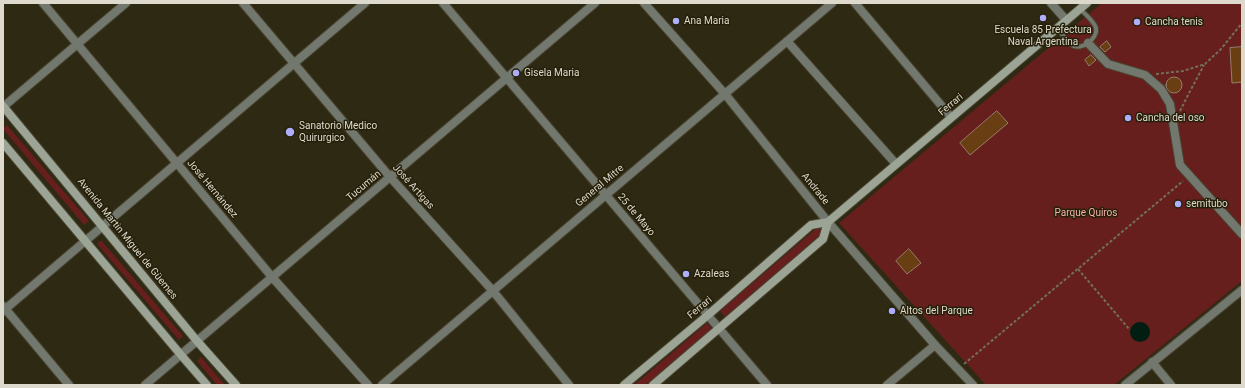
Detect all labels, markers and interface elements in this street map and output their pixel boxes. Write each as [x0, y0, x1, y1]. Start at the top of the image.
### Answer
marker: Escuela 85 Prefectura Naval Argentina [1038, 13, 1048, 23]
place label: Ana Maria [684, 15, 729, 27]
marker: Ana Maria [671, 16, 681, 26]
place label: Cancha tenis [1145, 16, 1203, 28]
marker: Cancha tenis [1132, 17, 1142, 27]
place label: Escuela 85 Prefectura Naval Argentina [994, 24, 1092, 48]
place label: Gisela Maria [524, 67, 579, 79]
marker: Gisela Maria [511, 68, 521, 78]
street label: Ferrari [936, 91, 966, 119]
place label: Cancha del oso [1136, 112, 1205, 124]
marker: Cancha del oso [1123, 113, 1133, 123]
place label: Sanatorio Medico Quirurgico [299, 120, 377, 144]
marker: Sanatorio Medico Quirurgico [284, 126, 296, 138]
street label: José Hernández [184, 157, 240, 221]
street label: José Artigas [390, 162, 436, 212]
street label: General Mitre [573, 162, 627, 210]
street label: Tucumán [344, 168, 384, 204]
street label: Andrade [799, 171, 831, 207]
street label: Avenida Martin Miguel de Güemes [74, 176, 180, 302]
street label: 25 de Mayo [615, 191, 657, 239]
place label: semitubo [1186, 198, 1228, 210]
marker: semitubo [1173, 199, 1183, 209]
park label: Parque Quiros [1055, 207, 1117, 219]
place label: Azaleas [694, 268, 729, 280]
marker: Azaleas [681, 269, 691, 279]
street label: Ferrari [685, 294, 715, 322]
place label: Altos del Parque [900, 305, 973, 317]
marker: Altos del Parque [887, 306, 897, 316]

